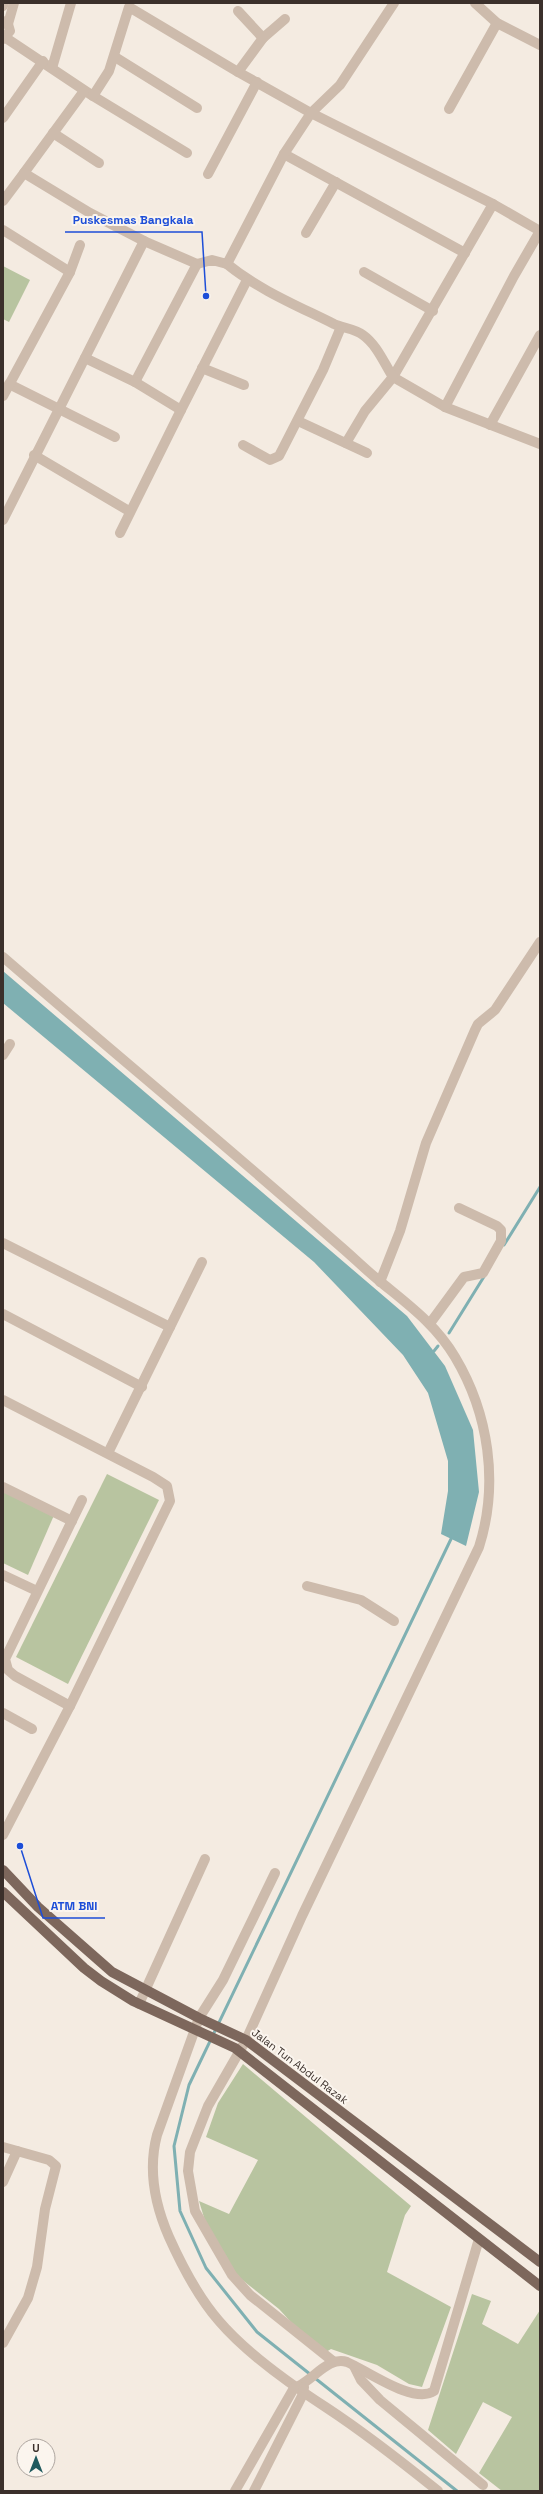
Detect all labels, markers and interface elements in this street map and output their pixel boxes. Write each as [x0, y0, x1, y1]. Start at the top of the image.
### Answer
callout: Puskesmas Bangkala [65, 208, 202, 232]
text: Puskesmas Bangkala [73, 212, 193, 228]
callout: ATM BNI [43, 1894, 105, 1918]
text: ATM BNI [51, 1898, 97, 1914]
street label: Jalan Tun Abdul Razak [249, 2025, 351, 2107]
north arrow [16, 2438, 56, 2478]
text: U [32, 2441, 40, 2455]

